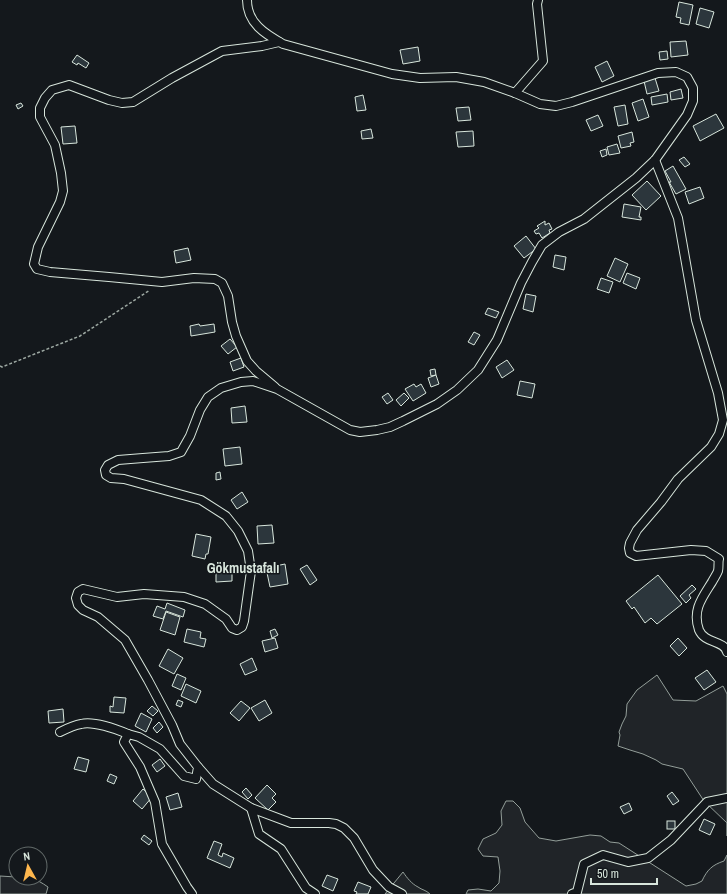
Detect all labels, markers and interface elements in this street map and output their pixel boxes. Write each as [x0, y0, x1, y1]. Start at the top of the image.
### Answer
district label: Gökmustafalı [207, 559, 279, 577]
north arrow [8, 846, 48, 886]
text: N [22, 849, 31, 863]
scale bar [591, 860, 657, 886]
text: 50 m [597, 866, 619, 882]

